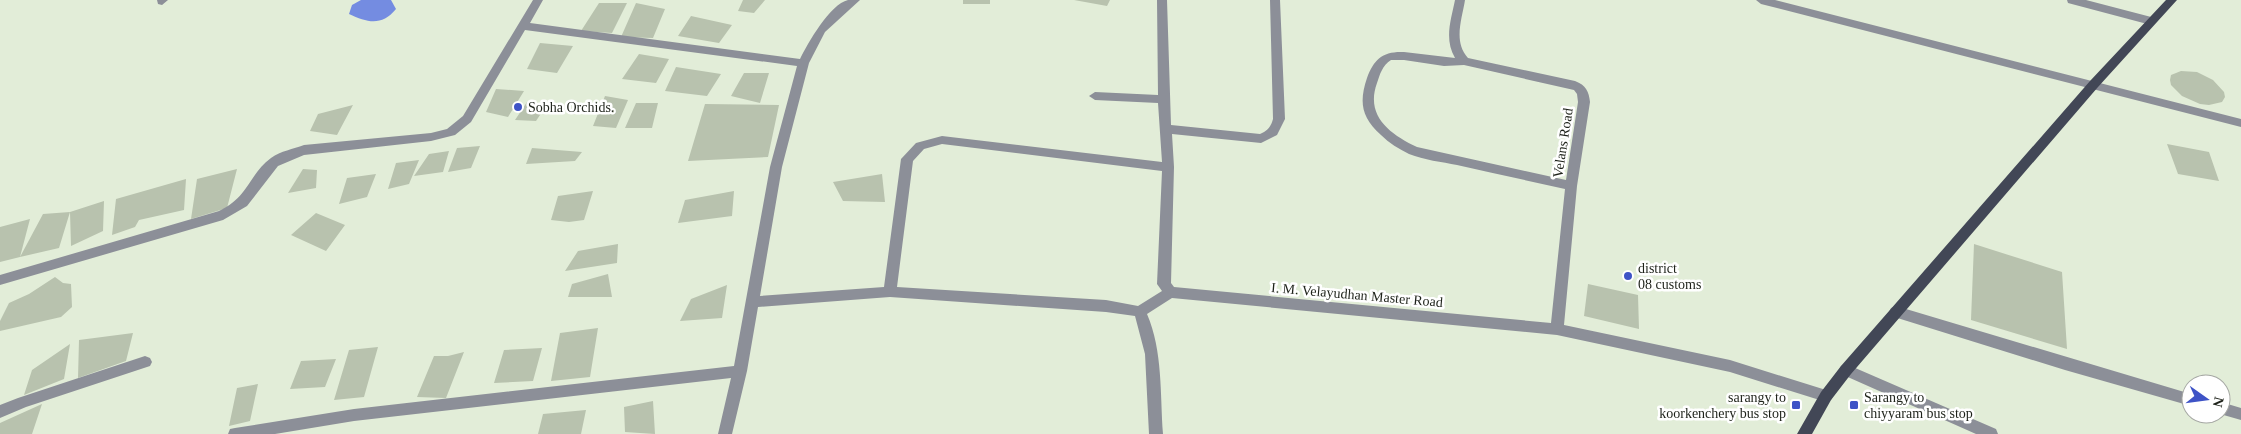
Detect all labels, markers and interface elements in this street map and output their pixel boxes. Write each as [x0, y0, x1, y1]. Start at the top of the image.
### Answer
place label: Sobha Orchids. [528, 100, 614, 115]
marker: Sobha Orchids. [512, 101, 524, 113]
street label: Velans Road [1550, 107, 1576, 179]
place label: district 08 customs [1638, 261, 1701, 292]
marker: district 08 customs [1622, 270, 1634, 282]
street label: I. M. Velayudhan Master Road [1270, 280, 1444, 310]
north arrow [2181, 374, 2231, 424]
place label: sarangy to koorkenchery bus stop [1659, 390, 1786, 421]
place label: Sarangy to chiyyaram bus stop [1864, 390, 1973, 421]
text: N [2210, 395, 2227, 409]
marker: sarangy to koorkenchery bus stop [1790, 399, 1802, 411]
marker: Sarangy to chiyyaram bus stop [1848, 399, 1860, 411]

